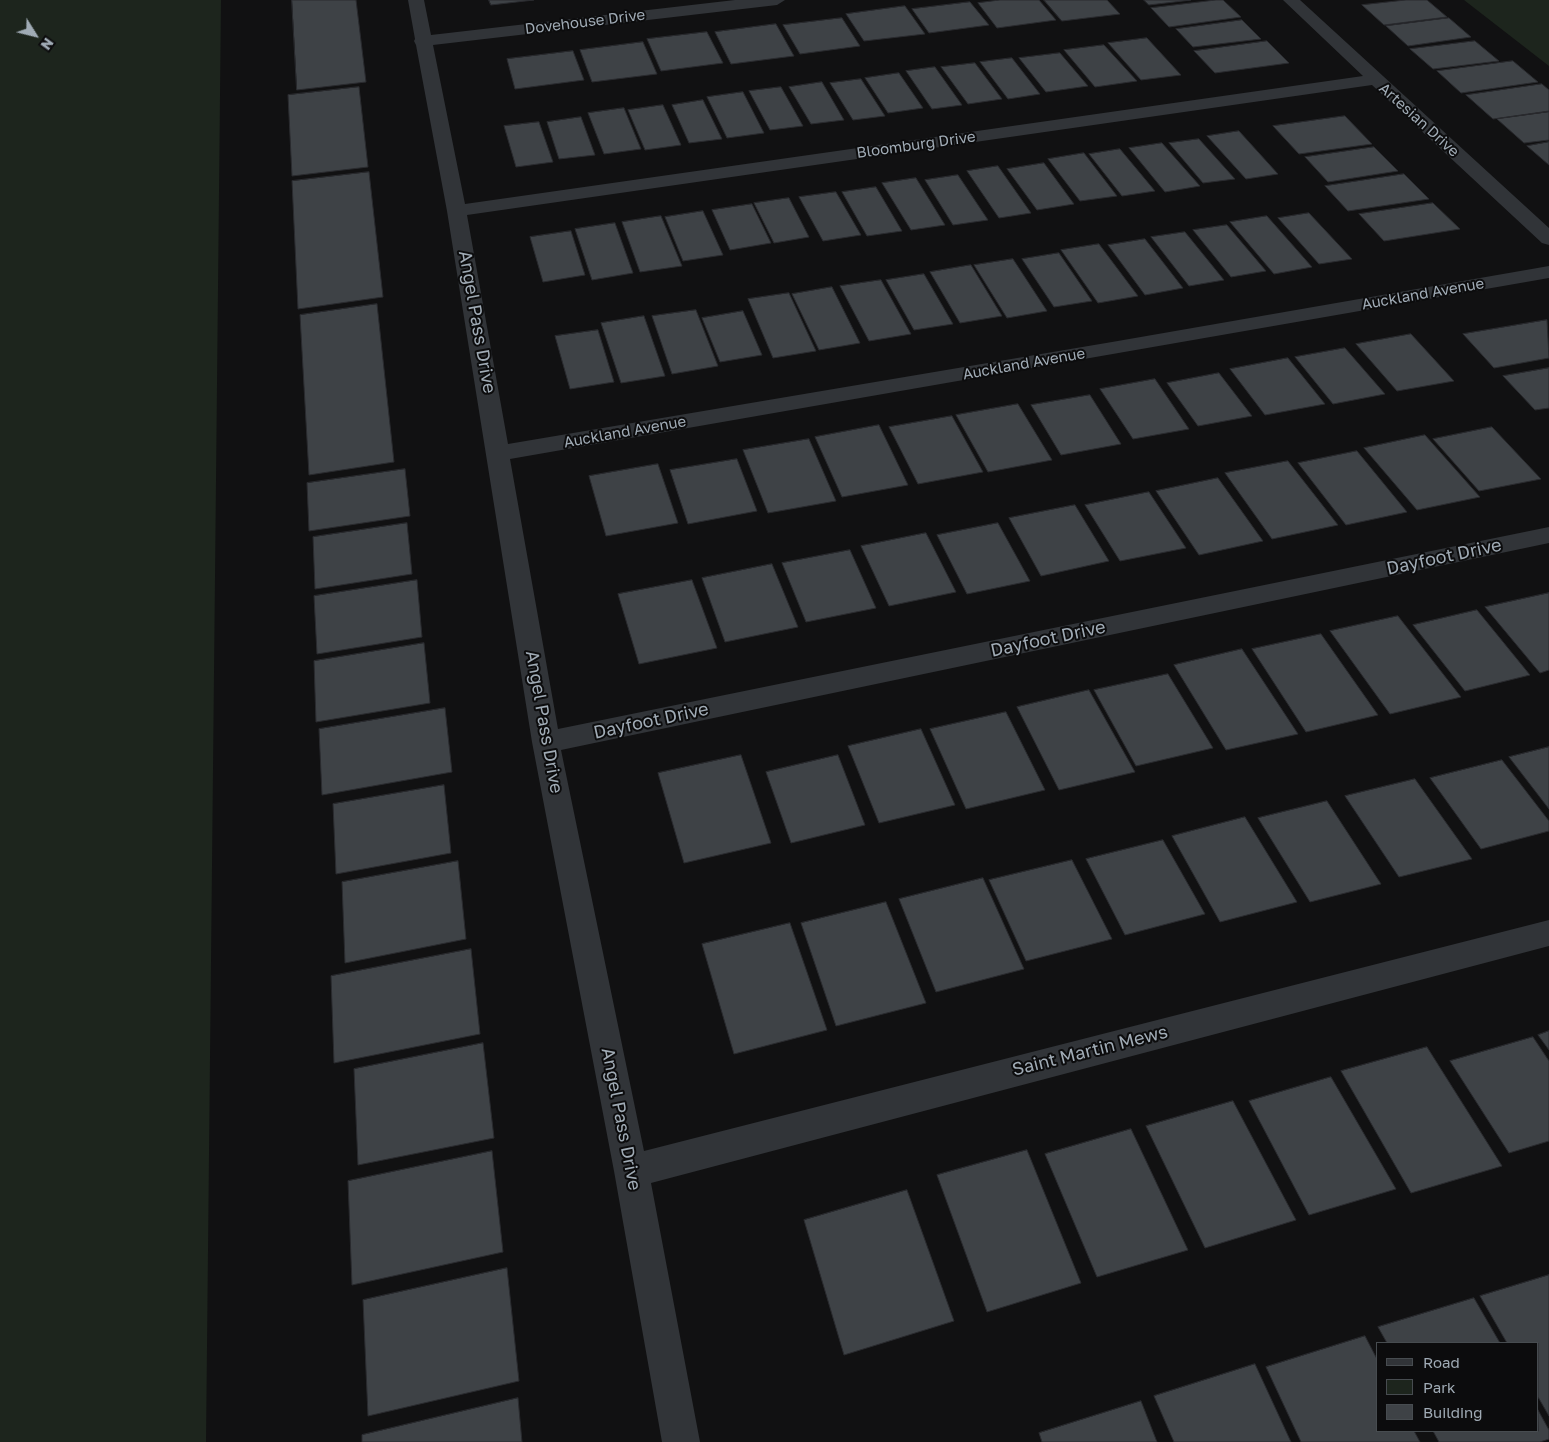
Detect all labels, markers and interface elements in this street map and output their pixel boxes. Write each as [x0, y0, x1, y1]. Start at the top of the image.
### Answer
street label: Dovehouse Drive [524, 6, 646, 38]
north arrow [10, 10, 60, 60]
text: N [38, 35, 58, 53]
street label: Artesian Drive [1375, 79, 1463, 161]
street label: Bloomburg Drive [855, 128, 977, 162]
street label: Angel Pass Drive [454, 249, 500, 395]
street label: Auckland Avenue [1360, 274, 1486, 314]
street label: Auckland Avenue [961, 344, 1087, 384]
street label: Auckland Avenue [562, 412, 688, 452]
street label: Dayfoot Drive [1384, 534, 1504, 580]
street label: Dayfoot Drive [988, 616, 1108, 662]
street label: Angel Pass Drive [521, 649, 567, 795]
street label: Dayfoot Drive [591, 698, 711, 744]
street label: Saint Martin Mews [1010, 1021, 1170, 1081]
street label: Angel Pass Drive [597, 1046, 645, 1192]
legend [1376, 1342, 1539, 1432]
text: Road [1423, 1353, 1460, 1371]
text: Park [1423, 1378, 1455, 1396]
text: Building [1423, 1403, 1483, 1421]

